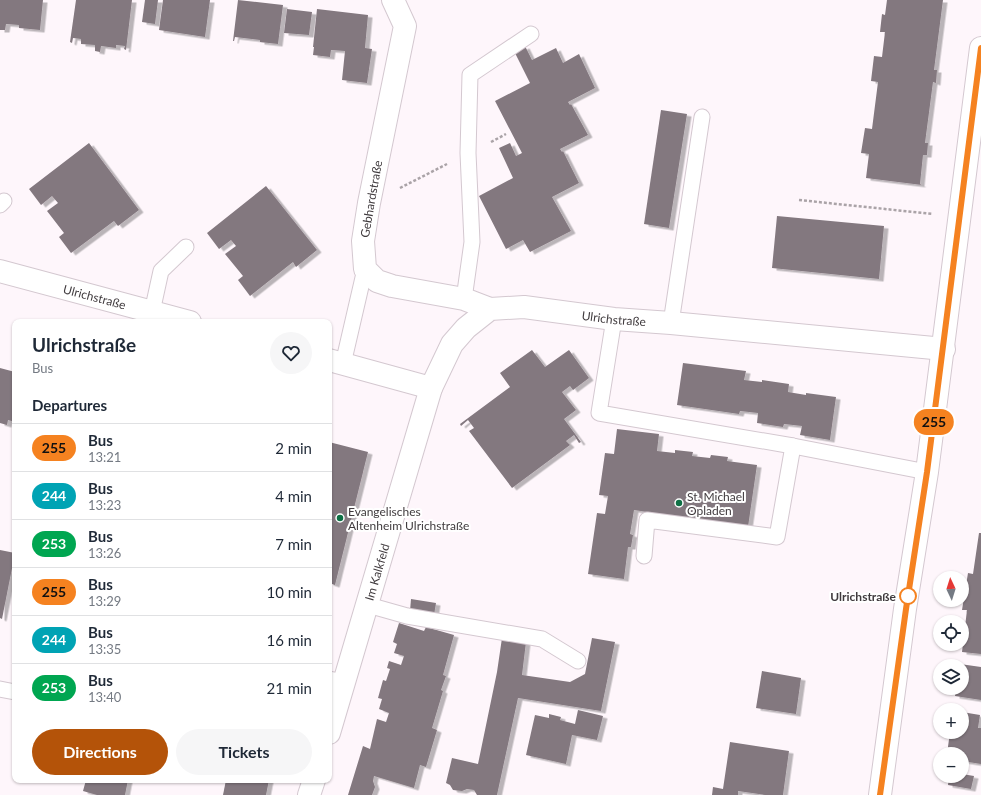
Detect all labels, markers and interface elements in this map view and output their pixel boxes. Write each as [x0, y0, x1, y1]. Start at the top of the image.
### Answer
street label: Gebhardstraße [357, 159, 385, 239]
street label: Ulrichstraße [62, 281, 128, 312]
street label: Ulrichstraße [581, 307, 646, 329]
button: heart [270, 332, 312, 374]
text: Ulrichstraße [32, 333, 136, 356]
text: Bus [32, 360, 53, 376]
text: Departures [32, 396, 107, 414]
line badge: 255 [911, 409, 957, 435]
text: 255 [922, 413, 946, 430]
text: Bus [88, 431, 113, 449]
text: 255 [42, 439, 66, 456]
text: 2 min [275, 439, 312, 457]
text: 13:21 [88, 449, 121, 465]
text: Bus [88, 479, 113, 497]
text: 244 [42, 487, 66, 504]
text: 4 min [275, 487, 312, 505]
place label: St. Michael Opladen [687, 489, 745, 518]
text: 13:23 [88, 497, 121, 513]
marker: St. Michael Opladen [674, 498, 684, 508]
place label: Evangelisches Altenheim Ulrichstraße [348, 504, 469, 533]
marker: Evangelisches Altenheim Ulrichstraße [335, 513, 345, 523]
text: Bus [88, 527, 113, 545]
text: 253 [42, 535, 66, 552]
text: 7 min [275, 535, 312, 553]
street label: Im Kalkfeld [361, 541, 392, 602]
text: 13:26 [88, 545, 121, 561]
north arrow [933, 571, 969, 607]
map controls [933, 571, 969, 783]
text: Bus [88, 575, 113, 593]
text: 255 [42, 583, 66, 600]
text: 10 min [266, 583, 312, 601]
marker: Ulrichstraße [899, 587, 917, 605]
place label: Ulrichstraße [830, 589, 897, 604]
text: 13:29 [88, 593, 121, 609]
button: locate [933, 615, 969, 651]
text: Bus [88, 623, 113, 641]
text: 244 [42, 631, 66, 648]
text: 16 min [266, 631, 312, 649]
text: 13:35 [88, 641, 121, 657]
button: layers [933, 659, 969, 695]
text: Bus [88, 671, 113, 689]
text: 253 [42, 679, 66, 696]
text: 21 min [266, 679, 312, 697]
text: 13:40 [88, 689, 121, 705]
button: + [933, 703, 969, 739]
button: Directions [32, 729, 168, 775]
button: Tickets [176, 729, 312, 775]
button: − [933, 747, 969, 783]

